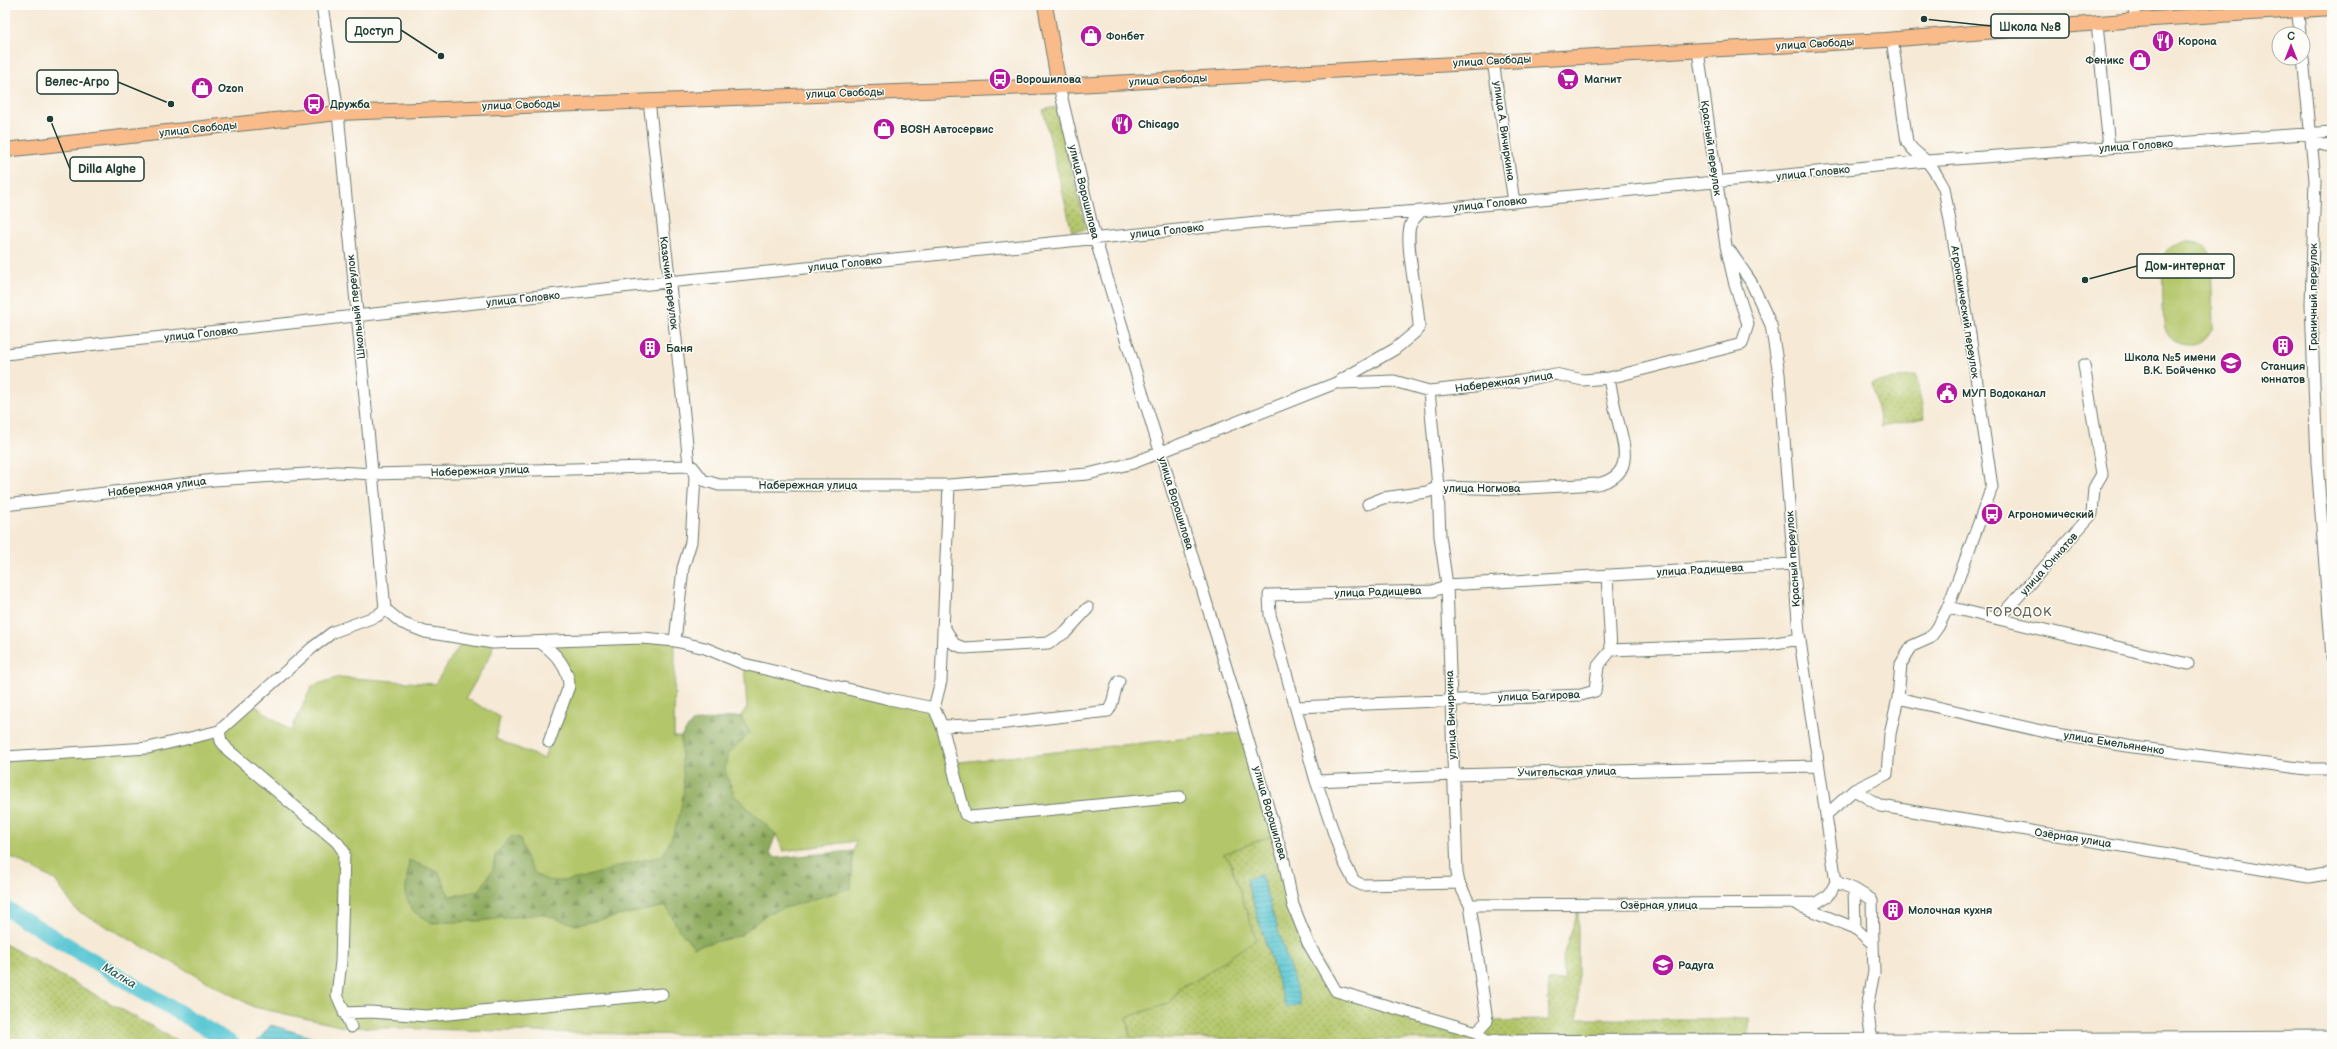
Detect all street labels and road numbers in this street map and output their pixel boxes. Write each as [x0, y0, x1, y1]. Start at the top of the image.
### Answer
street label: улица Свободы [1776, 35, 1855, 53]
street label: улица Свободы [1453, 52, 1532, 70]
street label: улица Свободы [1129, 71, 1208, 89]
street label: улица А. Вичиркина [1491, 80, 1518, 182]
street label: улица Свободы [806, 85, 884, 101]
street label: улица Свободы [482, 97, 560, 113]
street label: Красный переулок [1698, 99, 1724, 197]
street label: улица Свободы [158, 118, 238, 140]
street label: улица Головко [2099, 137, 2174, 155]
street label: улица Ворошилова [1066, 143, 1102, 241]
street label: улица Головко [1775, 163, 1851, 183]
street label: улица Головко [1452, 194, 1528, 214]
street label: улица Головко [1129, 221, 1205, 241]
street label: Казачий переулок [657, 235, 681, 331]
street label: Граничный переулок [2307, 243, 2320, 351]
street label: Агрономический переулок [1948, 244, 1982, 380]
street label: Школьный переулок [344, 254, 368, 360]
street label: улица Головко [807, 254, 883, 274]
street label: улица Головко [485, 289, 561, 309]
street label: улица Головко [163, 324, 239, 344]
street label: Набережная улица [1454, 369, 1554, 395]
street label: улица Ворошилова [1156, 455, 1197, 552]
street label: Набережная улица [430, 463, 530, 479]
street label: Набережная улица [107, 474, 207, 499]
street label: Набережная улица [758, 479, 858, 492]
street label: улица Ногмова [1444, 482, 1521, 495]
street label: Красный переулок [1783, 510, 1803, 608]
street label: улица Юннатов [2018, 530, 2081, 598]
street label: улица Радищева [1656, 561, 1744, 579]
street label: улица Радищева [1334, 584, 1422, 600]
street label: улица Вичиркина [1443, 670, 1459, 760]
street label: улица Багирова [1498, 688, 1581, 704]
street label: улица Емельяненко [2063, 729, 2166, 757]
street label: улица Ворошилова [1250, 765, 1290, 862]
street label: Учительская улица [1517, 765, 1617, 779]
street label: Озёрная улица [2034, 826, 2113, 851]
street label: Озёрная улица [1620, 899, 1698, 912]

